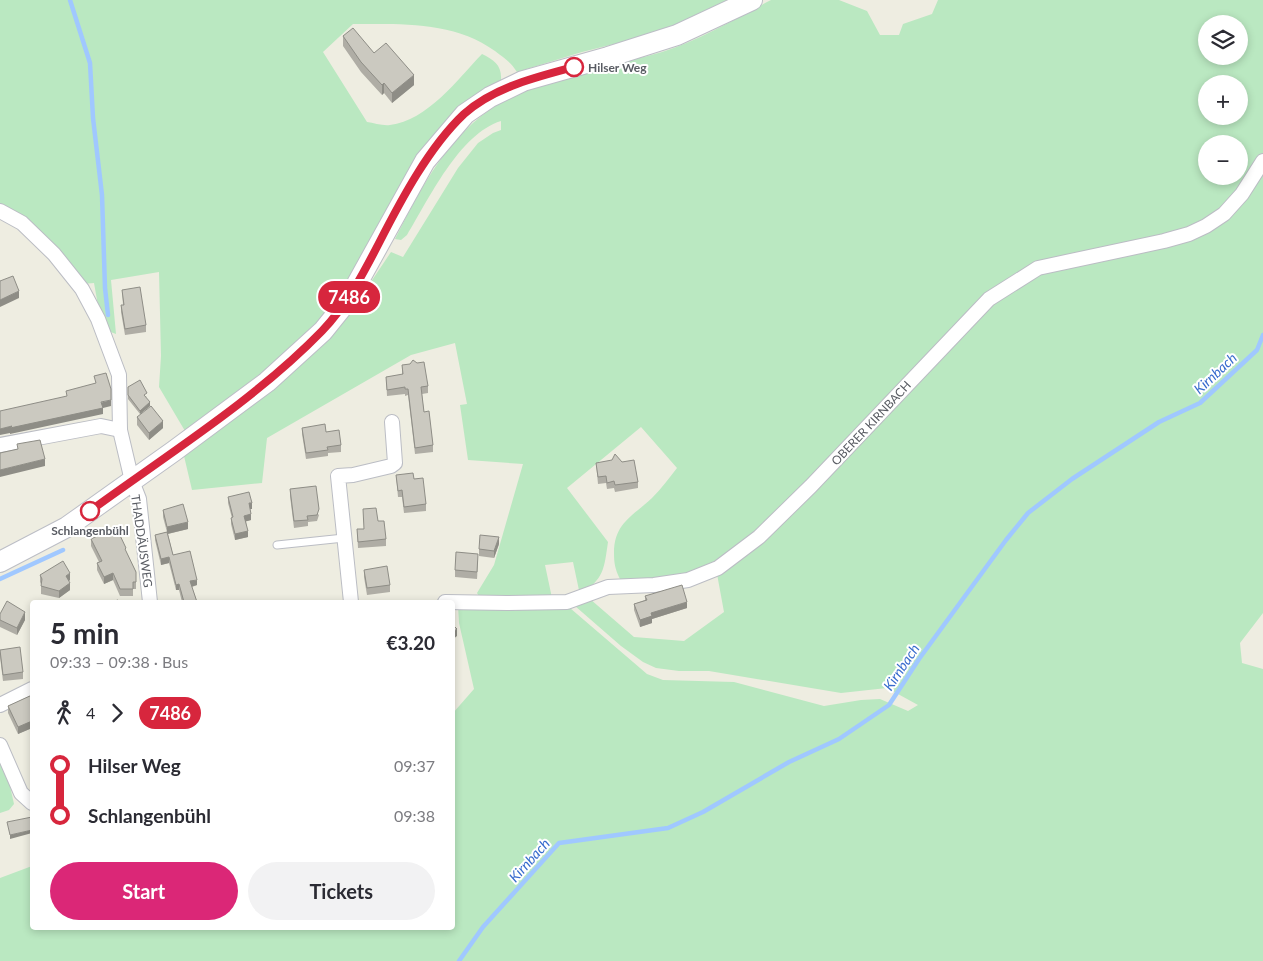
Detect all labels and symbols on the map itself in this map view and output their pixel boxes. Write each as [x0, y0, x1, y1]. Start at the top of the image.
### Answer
marker: Hilser Weg [564, 57, 584, 77]
place label: Hilser Weg [588, 60, 647, 75]
line badge: 7486 [314, 281, 384, 313]
water label: Kirnbach [1190, 349, 1240, 397]
street label: OBERER KIRNBACH [828, 378, 914, 468]
street label: THADDÄUSWEG [128, 494, 156, 589]
marker: Schlangenbühl [80, 501, 100, 521]
place label: Schlangenbühl [51, 523, 129, 538]
water label: Kirnbach [879, 641, 923, 693]
water label: Kirnbach [505, 835, 553, 885]

